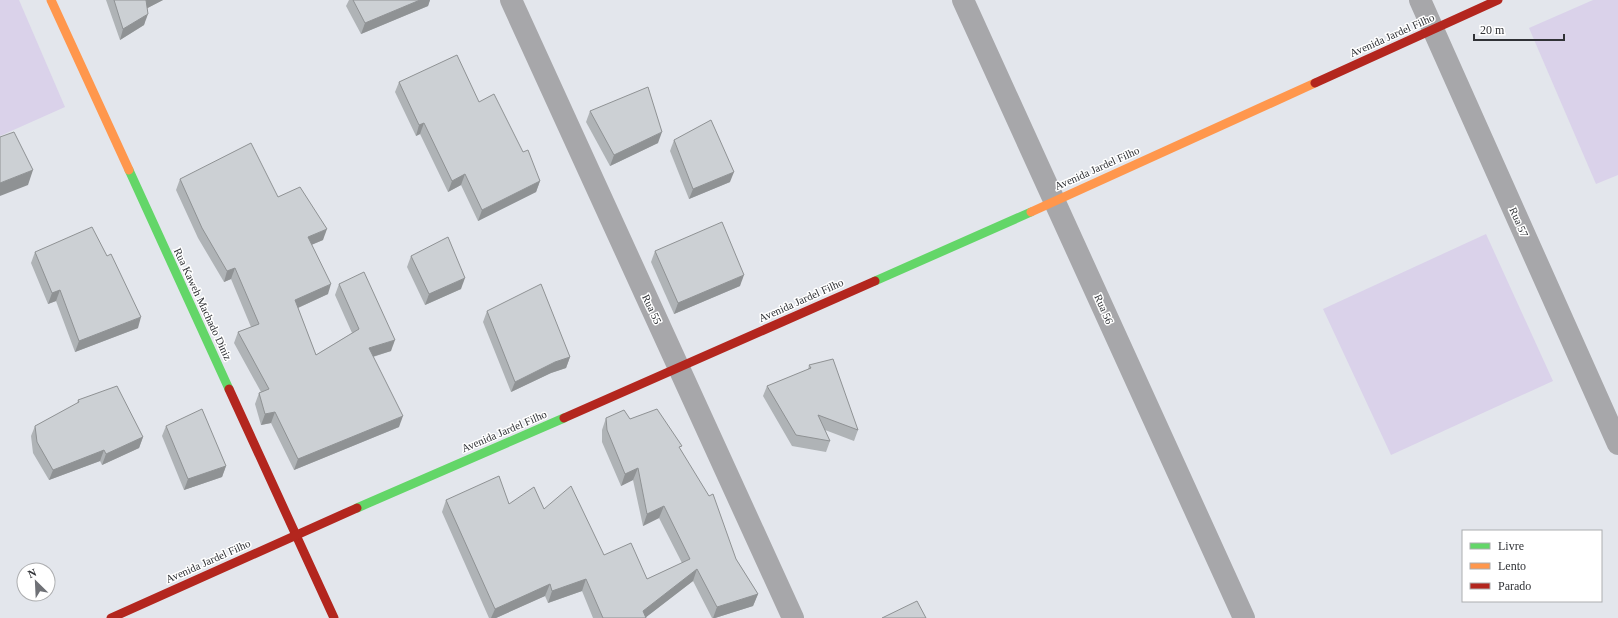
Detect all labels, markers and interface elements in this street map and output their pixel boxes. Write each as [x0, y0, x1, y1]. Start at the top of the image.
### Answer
street label: Avenida Jardel Filho [1348, 11, 1437, 59]
scale bar [1474, 16, 1564, 42]
text: 20 m [1480, 23, 1505, 37]
street label: Avenida Jardel Filho [1053, 144, 1142, 192]
street label: Rua 57 [1507, 205, 1531, 239]
street label: Rua Kaweh Machado Diniz [172, 246, 234, 362]
street label: Avenida Jardel Filho [757, 276, 846, 324]
street label: Rua 55 [640, 292, 664, 326]
street label: Rua 56 [1092, 292, 1116, 326]
street label: Avenida Jardel Filho [460, 407, 549, 454]
legend [1462, 530, 1602, 602]
street label: Avenida Jardel Filho [164, 537, 253, 585]
text: Livre [1498, 539, 1524, 553]
text: Lento [1498, 559, 1526, 573]
north arrow [16, 562, 56, 602]
text: N [26, 566, 38, 580]
text: Parado [1498, 579, 1531, 593]

